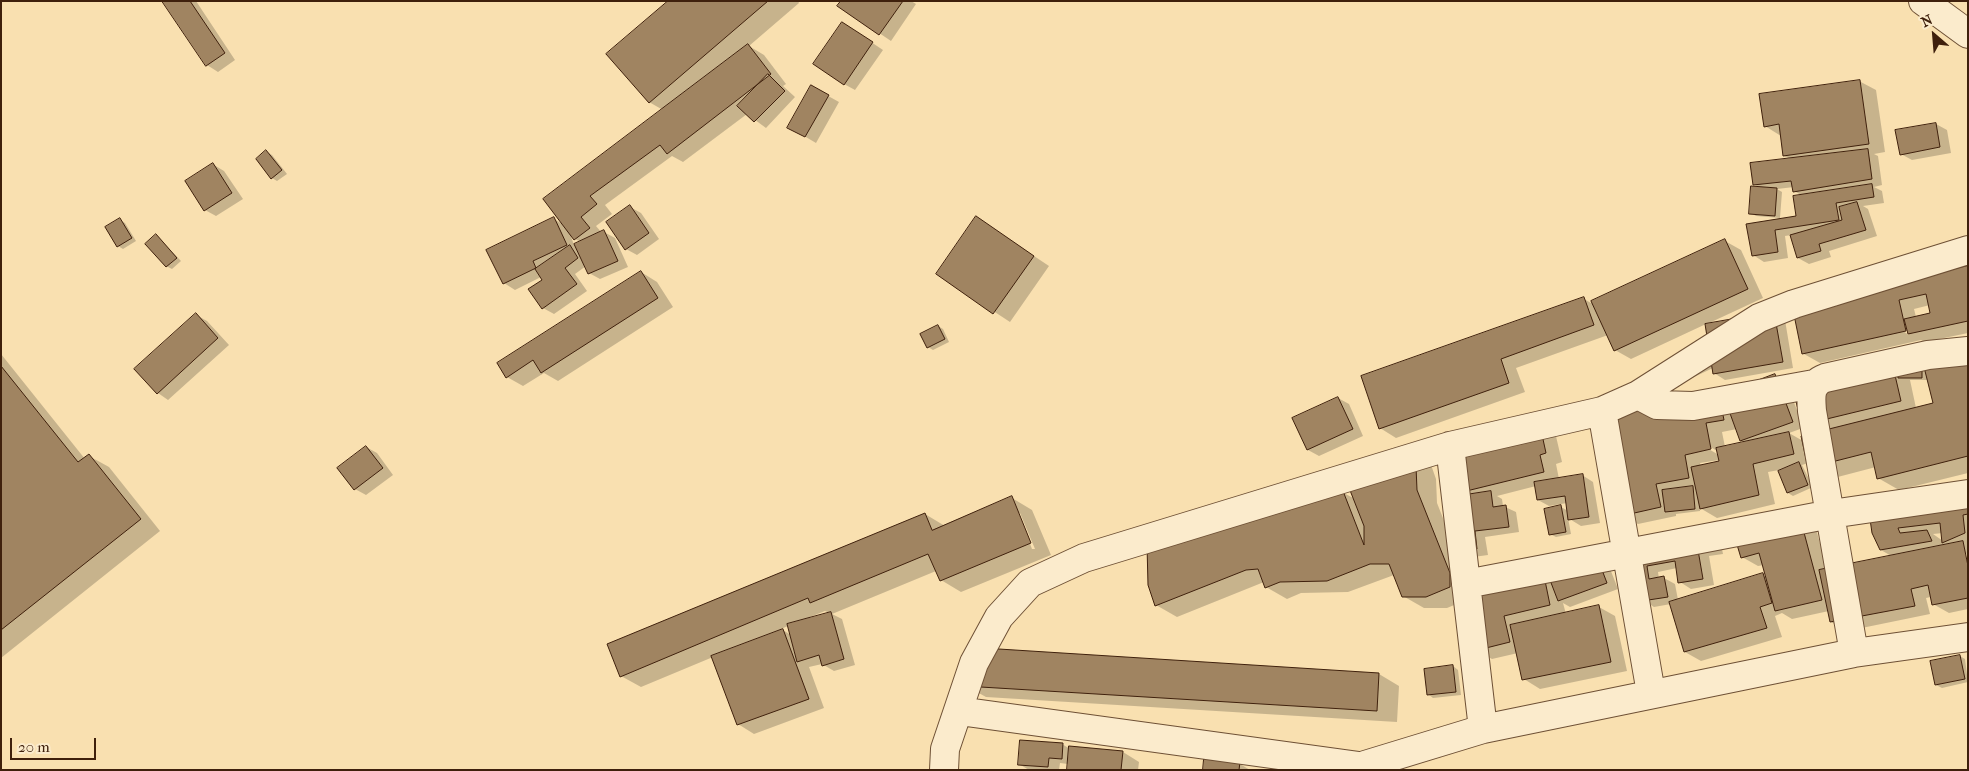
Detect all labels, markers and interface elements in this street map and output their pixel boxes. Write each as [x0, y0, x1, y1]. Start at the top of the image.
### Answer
north arrow [1909, 10, 1959, 60]
text: N [1918, 11, 1936, 31]
scale bar [12, 728, 99, 760]
text: 20 m [18, 738, 50, 756]

